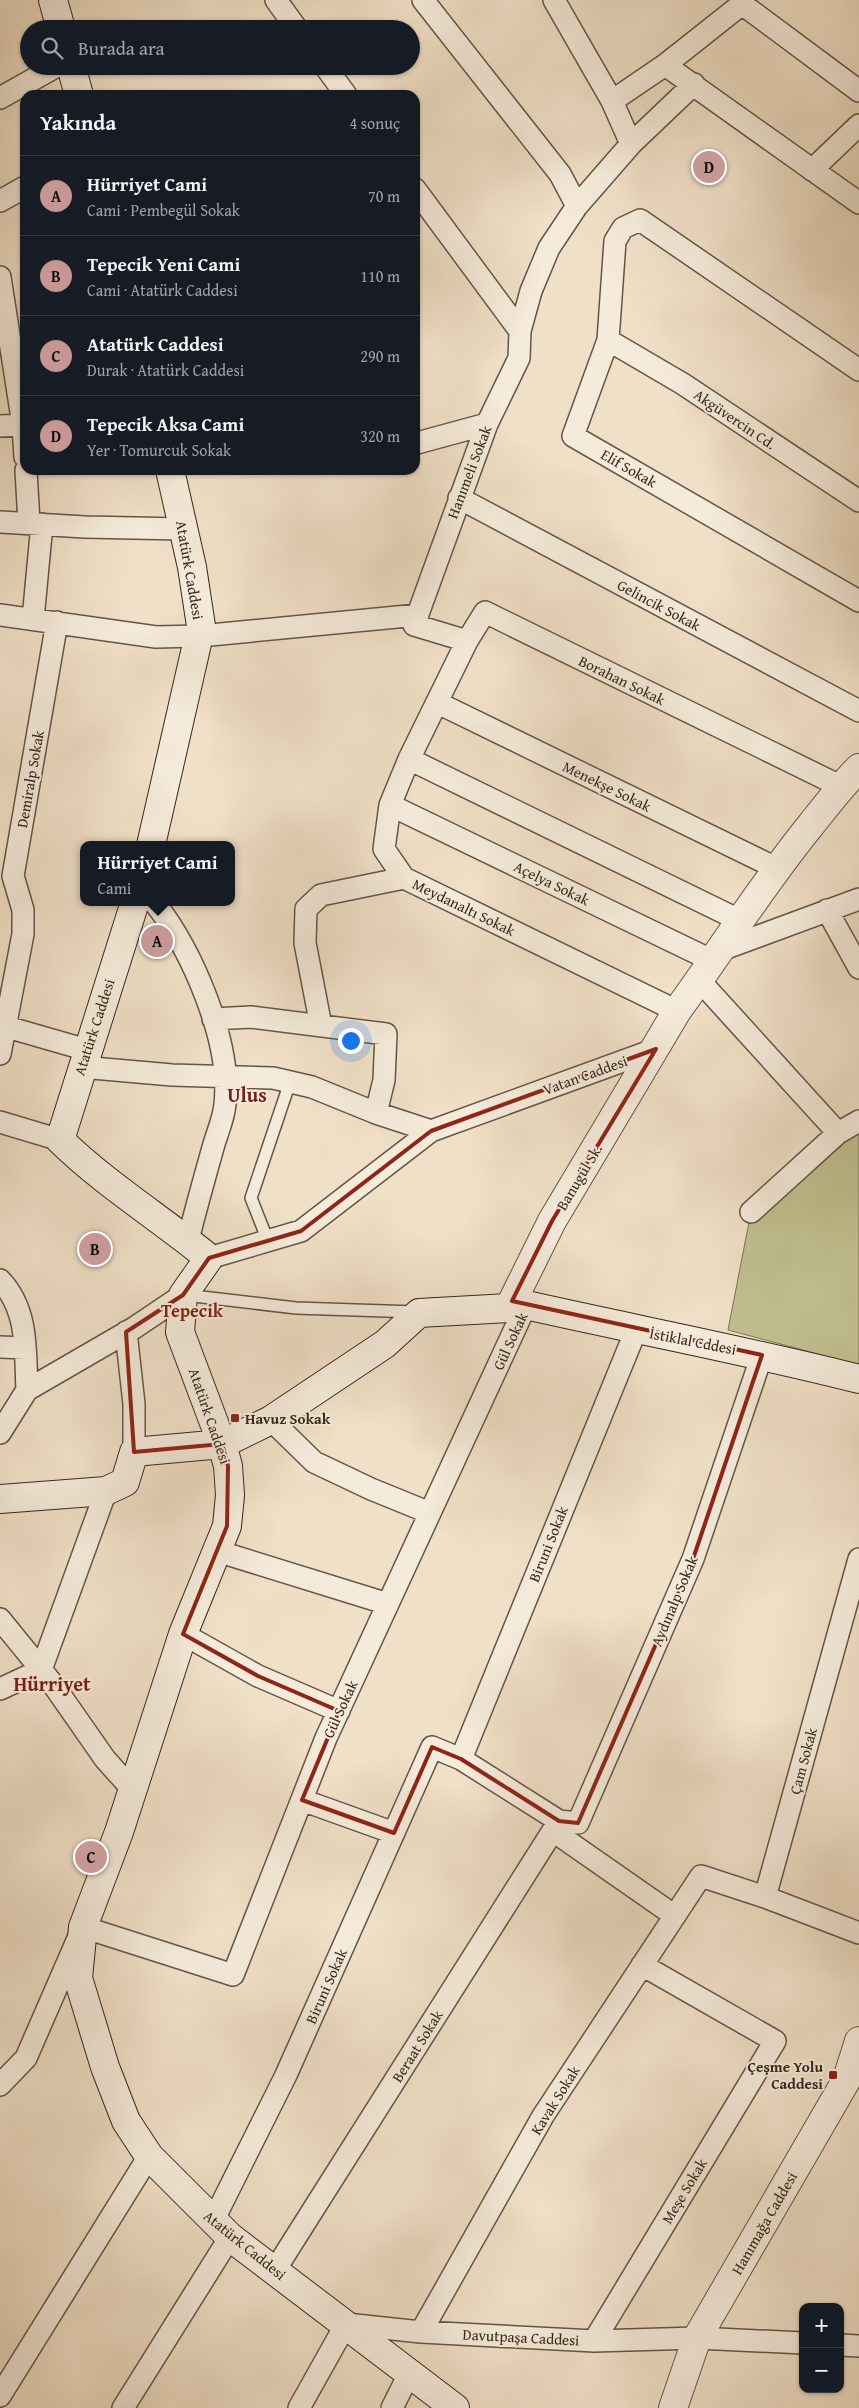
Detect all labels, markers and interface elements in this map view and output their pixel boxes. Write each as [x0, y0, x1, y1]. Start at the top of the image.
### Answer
search box [20, 20, 420, 75]
icon: search [38, 34, 66, 62]
text: Burada ara [78, 34, 165, 62]
text: Yakında [40, 107, 116, 138]
text: 4 sonuç [350, 111, 400, 135]
pin: D [693, 148, 725, 186]
text: Hürriyet Cami [87, 170, 207, 198]
text: A [51, 184, 61, 208]
text: 70 m [368, 184, 400, 208]
text: Cami · Pembegül Sokak [87, 198, 240, 222]
text: Tepecik Yeni Cami [87, 250, 241, 278]
text: B [51, 264, 61, 288]
text: 110 m [360, 264, 400, 288]
text: Cami · Atatürk Caddesi [87, 278, 238, 302]
text: Atatürk Caddesi [87, 330, 224, 358]
text: C [51, 344, 61, 368]
text: 290 m [360, 344, 400, 368]
text: Durak · Atatürk Caddesi [87, 358, 244, 382]
street label: Akgüvercin Cd. [690, 384, 780, 454]
text: Tepecik Aksa Cami [87, 410, 244, 438]
street label: Hanımeli Sokak [442, 422, 496, 522]
text: D [51, 424, 61, 448]
text: 320 m [360, 424, 400, 448]
text: Yer · Tomurcuk Sokak [87, 438, 231, 462]
street label: Elif Sokak [597, 444, 661, 493]
street label: Atatürk Caddesi [171, 519, 209, 621]
street label: Gelincik Sokak [614, 574, 705, 636]
street label: Borahan Sokak [575, 650, 669, 710]
street label: Demiralp Sokak [11, 728, 49, 829]
street label: Menekşe Sokak [559, 756, 655, 817]
popup [80, 841, 235, 906]
text: Hürriyet Cami [97, 848, 218, 876]
street label: Açelya Sokak [511, 856, 594, 911]
street label: Meydanaltı Sokak [409, 873, 519, 941]
text: Cami [97, 876, 131, 900]
pin: A [141, 922, 173, 960]
street label: Atatürk Caddesi [68, 976, 120, 1078]
your location [338, 1028, 364, 1054]
street label: Vatan Caddesi [540, 1050, 630, 1100]
district label: Ulus [227, 1080, 267, 1109]
street label: Banugül Sk. [551, 1140, 607, 1214]
pin: B [79, 1230, 111, 1268]
district label: Tepecik [161, 1297, 224, 1324]
street label: Gül Sokak [487, 1308, 533, 1373]
street label: İstiklal Cddesi [648, 1322, 738, 1360]
street label: Atatürk Caddesi [184, 1365, 236, 1467]
place label: Havuz Sokak [245, 1408, 331, 1429]
marker: Havuz Sokak [229, 1412, 241, 1424]
street label: Biruni Sokak [523, 1503, 573, 1585]
street label: Aydınalp Sokak [645, 1552, 703, 1650]
district label: Hürriyet [13, 1669, 91, 1698]
street label: Gül Sokak [317, 1676, 363, 1741]
street label: Çam Sokak [784, 1725, 822, 1797]
pin: C [75, 1838, 107, 1876]
street label: Biruni Sokak [300, 1945, 352, 2027]
street label: Beraat Sokak [386, 2005, 448, 2086]
place label: Çeşme Yolu Caddesi [748, 2056, 823, 2094]
street label: Kavak Sokak [525, 2061, 585, 2139]
marker: Çeşme Yolu Caddesi [827, 2069, 839, 2081]
street label: Meşe Sokak [656, 2154, 712, 2228]
street label: Hanımağa Caddesi [726, 2168, 802, 2278]
street label: Atatürk Caddesi [199, 2205, 291, 2285]
map controls [799, 2303, 844, 2393]
button: + [799, 2303, 844, 2348]
street label: Davutpaşa Caddesi [462, 2323, 580, 2351]
button: − [799, 2348, 844, 2393]

